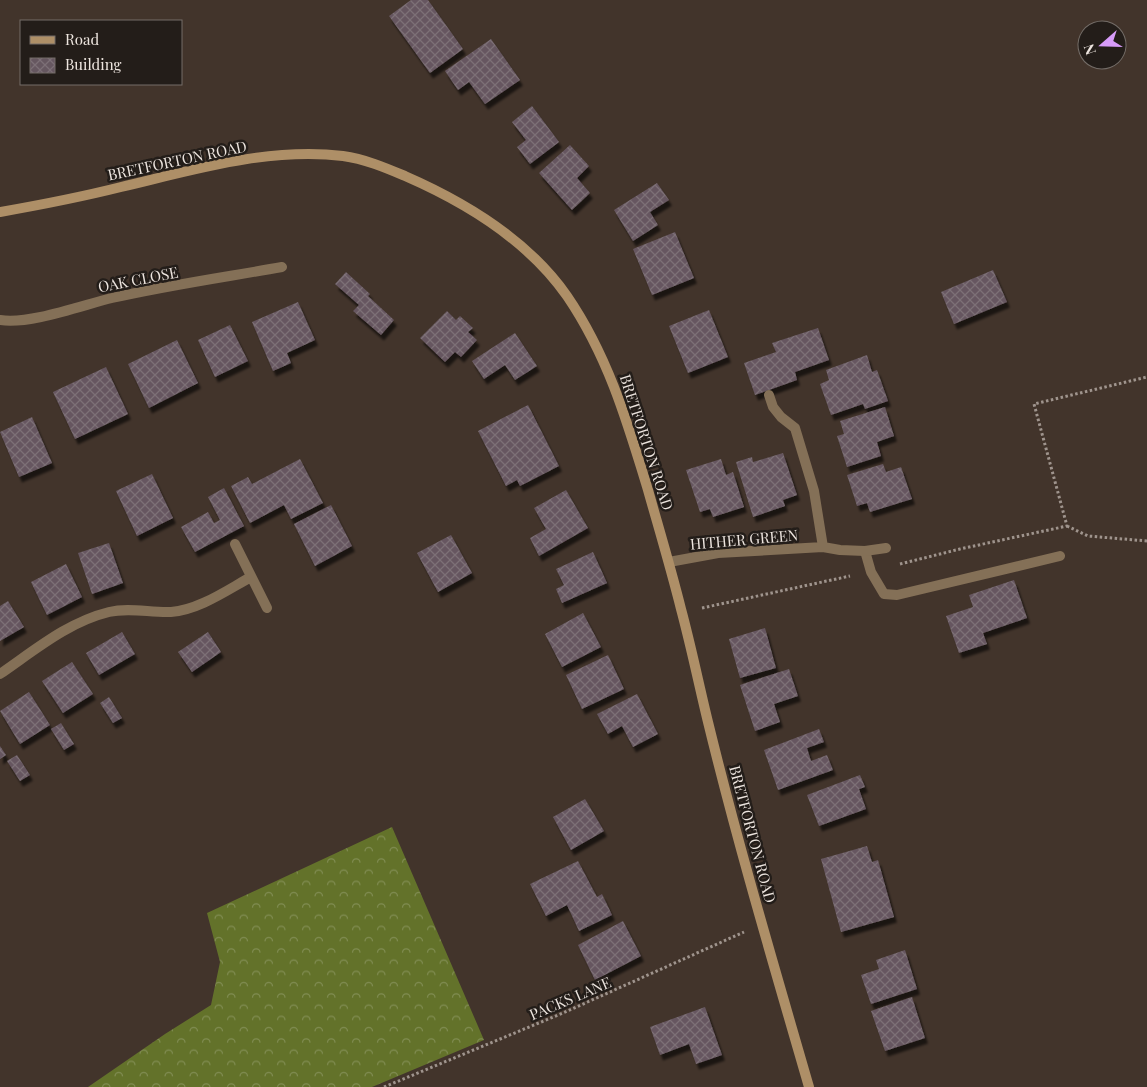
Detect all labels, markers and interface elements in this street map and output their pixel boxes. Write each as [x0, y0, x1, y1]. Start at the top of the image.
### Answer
legend [20, 20, 182, 85]
north arrow [1077, 20, 1127, 70]
text: Road [65, 29, 99, 49]
text: N [1079, 42, 1100, 58]
text: Building [65, 54, 122, 74]
street label: BRETFORTON ROAD [106, 135, 248, 185]
street label: OAK CLOSE [96, 261, 180, 297]
street label: BRETFORTON ROAD [616, 372, 678, 513]
street label: HITHER GREEN [689, 524, 799, 554]
street label: BRETFORTON ROAD [725, 763, 781, 905]
street label: PACKS LANE [526, 972, 614, 1024]

